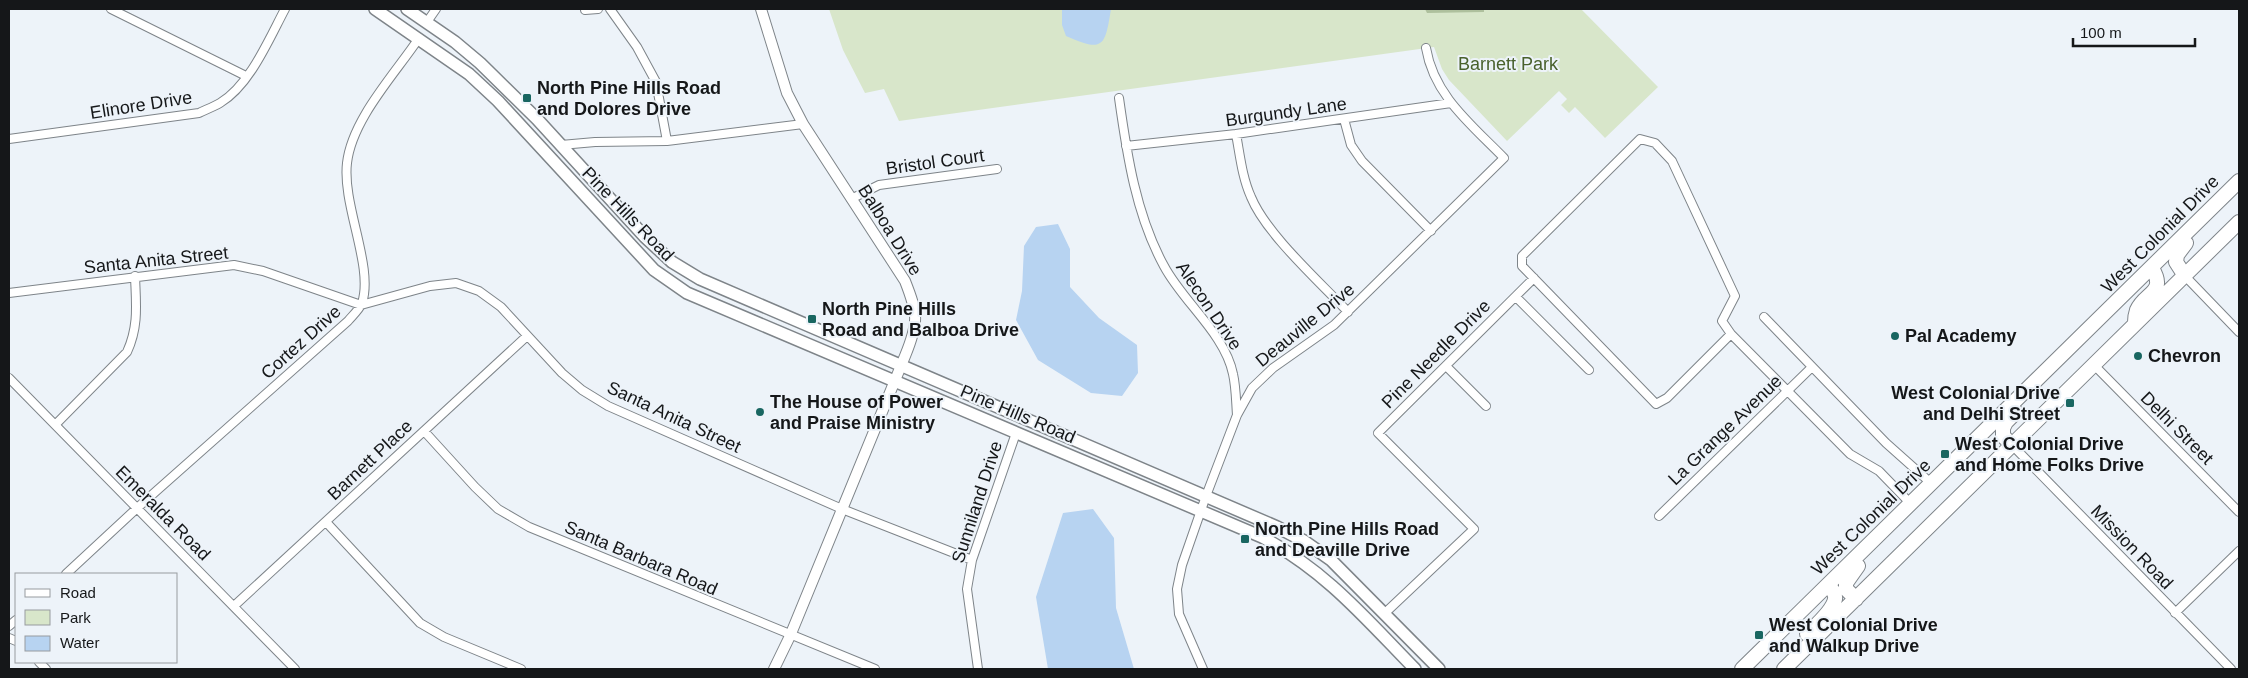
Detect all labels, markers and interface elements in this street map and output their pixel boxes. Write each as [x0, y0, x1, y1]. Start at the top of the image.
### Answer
scale bar [2073, 15, 2196, 47]
text: 100 m [2080, 24, 2122, 41]
park label: Barnett Park [1458, 54, 1559, 74]
place label: North Pine Hills Road and Dolores Drive [537, 78, 721, 119]
street label: Elinore Drive [89, 87, 193, 123]
marker: North Pine Hills Road and Dolores Drive [521, 92, 533, 104]
street label: Burgundy Lane [1224, 94, 1348, 130]
street label: Bristol Court [885, 145, 985, 179]
street label: Pine Hills Road [578, 163, 678, 265]
street label: West Colonial Drive [2097, 171, 2223, 297]
street label: Balboa Drive [854, 181, 926, 279]
street label: Santa Anita Street [83, 242, 229, 278]
street label: Alecon Drive [1172, 258, 1246, 354]
street label: Deauville Drive [1252, 279, 1358, 371]
street label: Pine Needle Drive [1378, 296, 1494, 412]
place label: North Pine Hills Road and Balboa Drive [822, 299, 1019, 340]
street label: Cortez Drive [257, 301, 345, 383]
marker: North Pine Hills Road and Balboa Drive [806, 313, 818, 325]
place label: Pal Academy [1905, 326, 2016, 346]
marker: Pal Academy [1889, 330, 1901, 342]
place label: Chevron [2148, 346, 2221, 366]
marker: Chevron [2132, 350, 2144, 362]
street label: La Grange Avenue [1664, 371, 1786, 489]
street label: Santa Anita Street [604, 377, 744, 457]
street label: Pine Hills Road [957, 381, 1079, 447]
place label: West Colonial Drive and Delhi Street [1891, 383, 2060, 424]
street label: Delhi Street [2137, 388, 2217, 468]
place label: The House of Power and Praise Ministry [770, 392, 943, 433]
marker: West Colonial Drive and Delhi Street [2064, 397, 2076, 409]
marker: The House of Power and Praise Ministry [754, 406, 766, 418]
street label: Barnett Place [324, 416, 416, 504]
place label: West Colonial Drive and Home Folks Drive [1955, 434, 2144, 475]
street label: Sunniland Drive [948, 438, 1006, 566]
marker: West Colonial Drive and Home Folks Drive [1939, 448, 1951, 460]
street label: West Colonial Drive [1807, 455, 1935, 579]
street label: Emeralda Road [112, 462, 214, 564]
street label: Mission Road [2087, 501, 2177, 593]
street label: Santa Barbara Road [562, 517, 720, 599]
place label: North Pine Hills Road and Deaville Drive [1255, 519, 1439, 560]
marker: North Pine Hills Road and Deaville Drive [1239, 533, 1251, 545]
legend [15, 573, 178, 663]
text: Road [60, 584, 96, 601]
text: Park [60, 609, 91, 626]
place label: West Colonial Drive and Walkup Drive [1769, 615, 1938, 656]
marker: West Colonial Drive and Walkup Drive [1753, 629, 1765, 641]
text: Water [60, 634, 99, 651]

